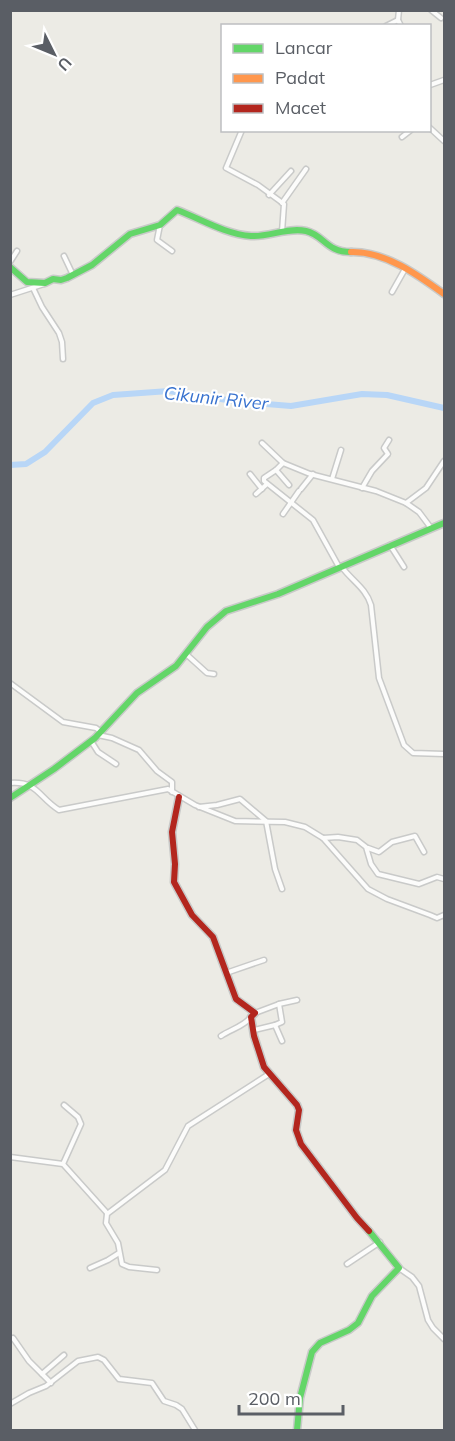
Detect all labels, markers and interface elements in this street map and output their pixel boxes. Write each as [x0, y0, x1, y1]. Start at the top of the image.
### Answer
north arrow [24, 24, 84, 84]
legend [221, 24, 431, 132]
text: Lancar [275, 36, 333, 59]
text: U [54, 53, 76, 75]
text: Padat [275, 66, 325, 89]
text: Macet [275, 96, 326, 119]
water label: Cikunir River [163, 381, 271, 415]
scale bar [239, 1378, 342, 1416]
text: 200 m [248, 1387, 301, 1410]

